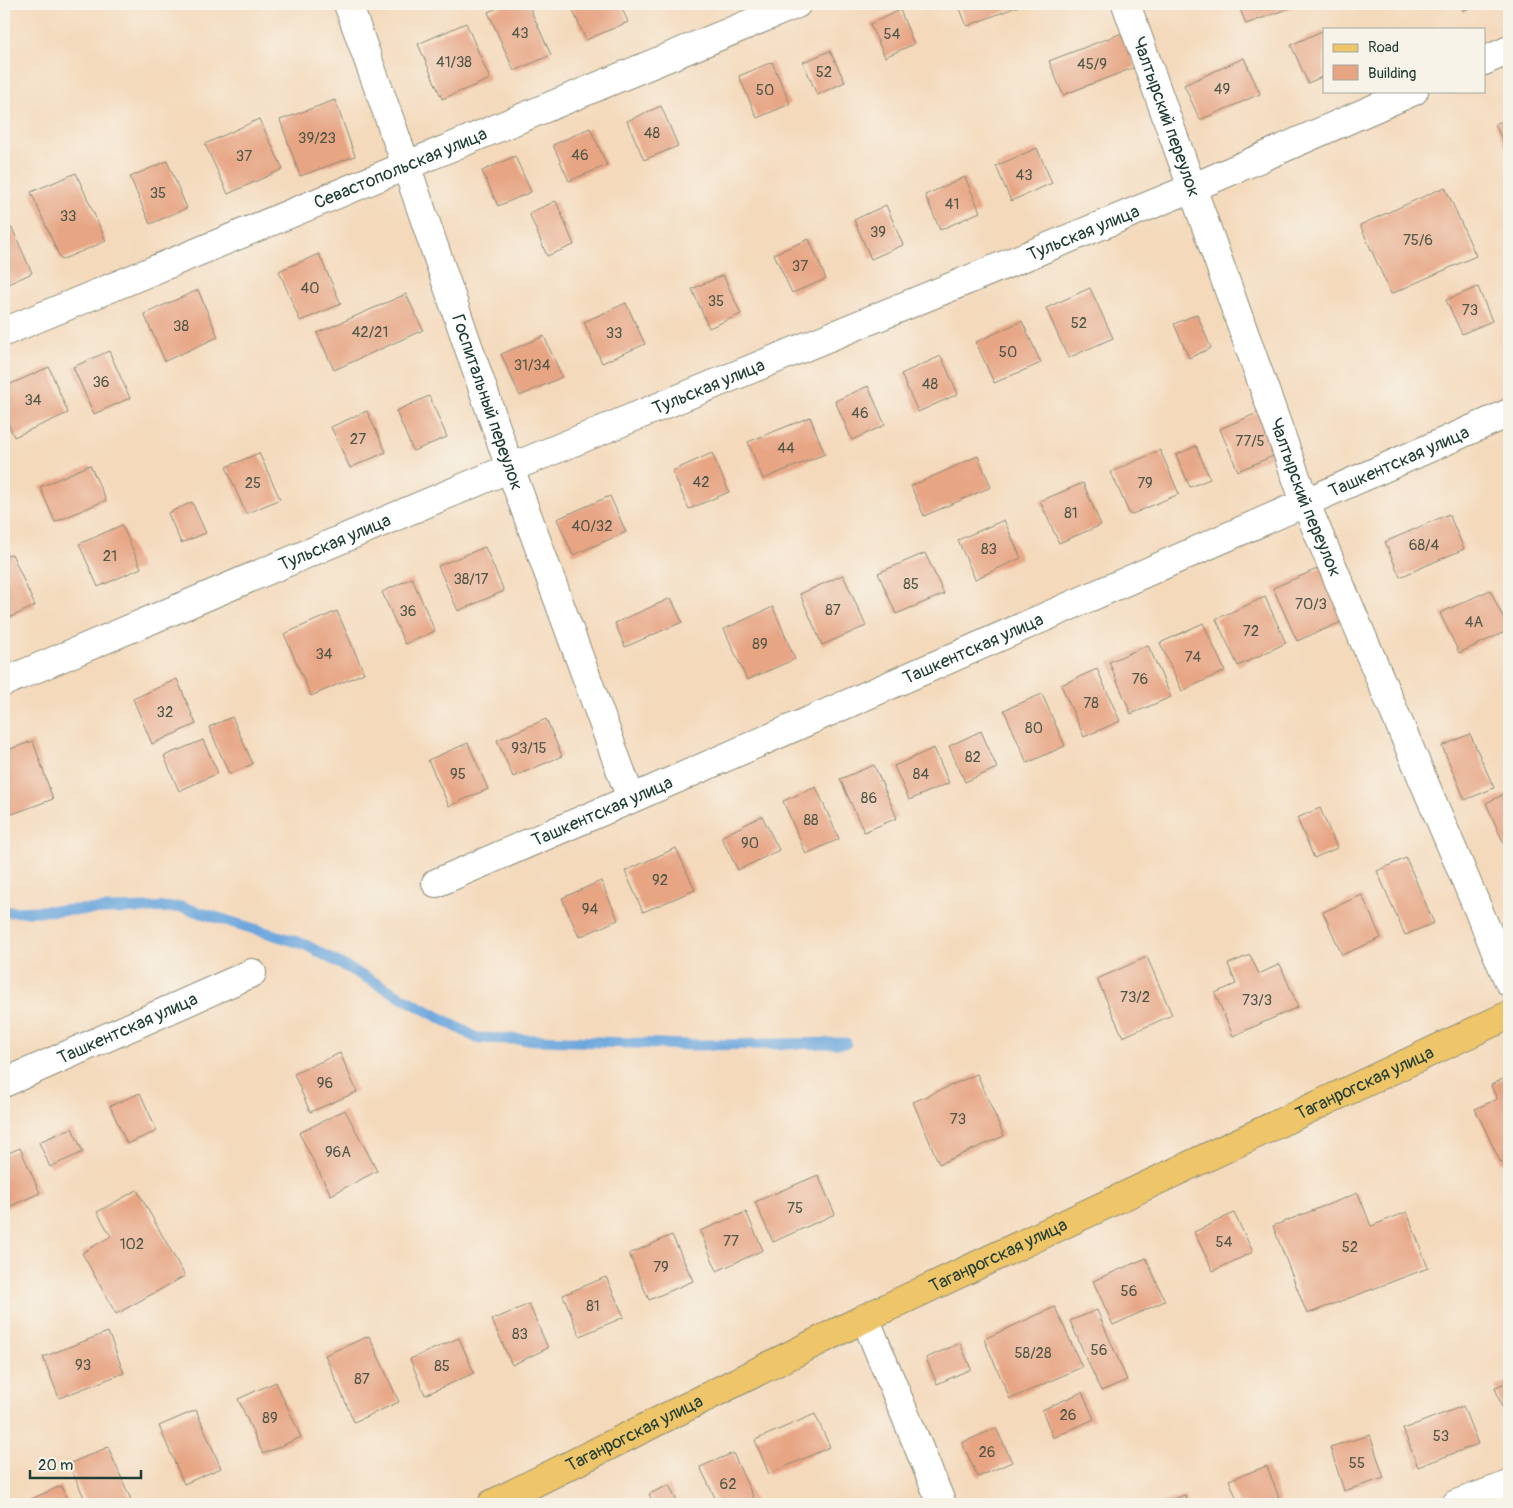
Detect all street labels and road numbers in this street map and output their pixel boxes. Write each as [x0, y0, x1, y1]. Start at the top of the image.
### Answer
street label: Чалтырский переулок [1127, 34, 1206, 200]
street label: Севастопольская улица [310, 122, 490, 214]
street label: Тульская улица [1024, 199, 1143, 266]
street label: Госпитальный переулок [447, 311, 529, 493]
street label: Тульская улица [649, 353, 768, 420]
street label: Чалтырский переулок [1264, 415, 1347, 580]
street label: Ташкентская улица [1325, 420, 1473, 502]
street label: Тульская улица [275, 508, 394, 576]
street label: Ташкентская улица [899, 608, 1047, 690]
street label: Ташкентская улица [528, 771, 676, 852]
street label: Ташкентская улица [54, 987, 201, 1069]
street label: Таганрогская улица [1292, 1041, 1438, 1125]
street label: Таганрогская улица [925, 1213, 1071, 1298]
street label: Таганрогская улица [562, 1389, 707, 1477]

